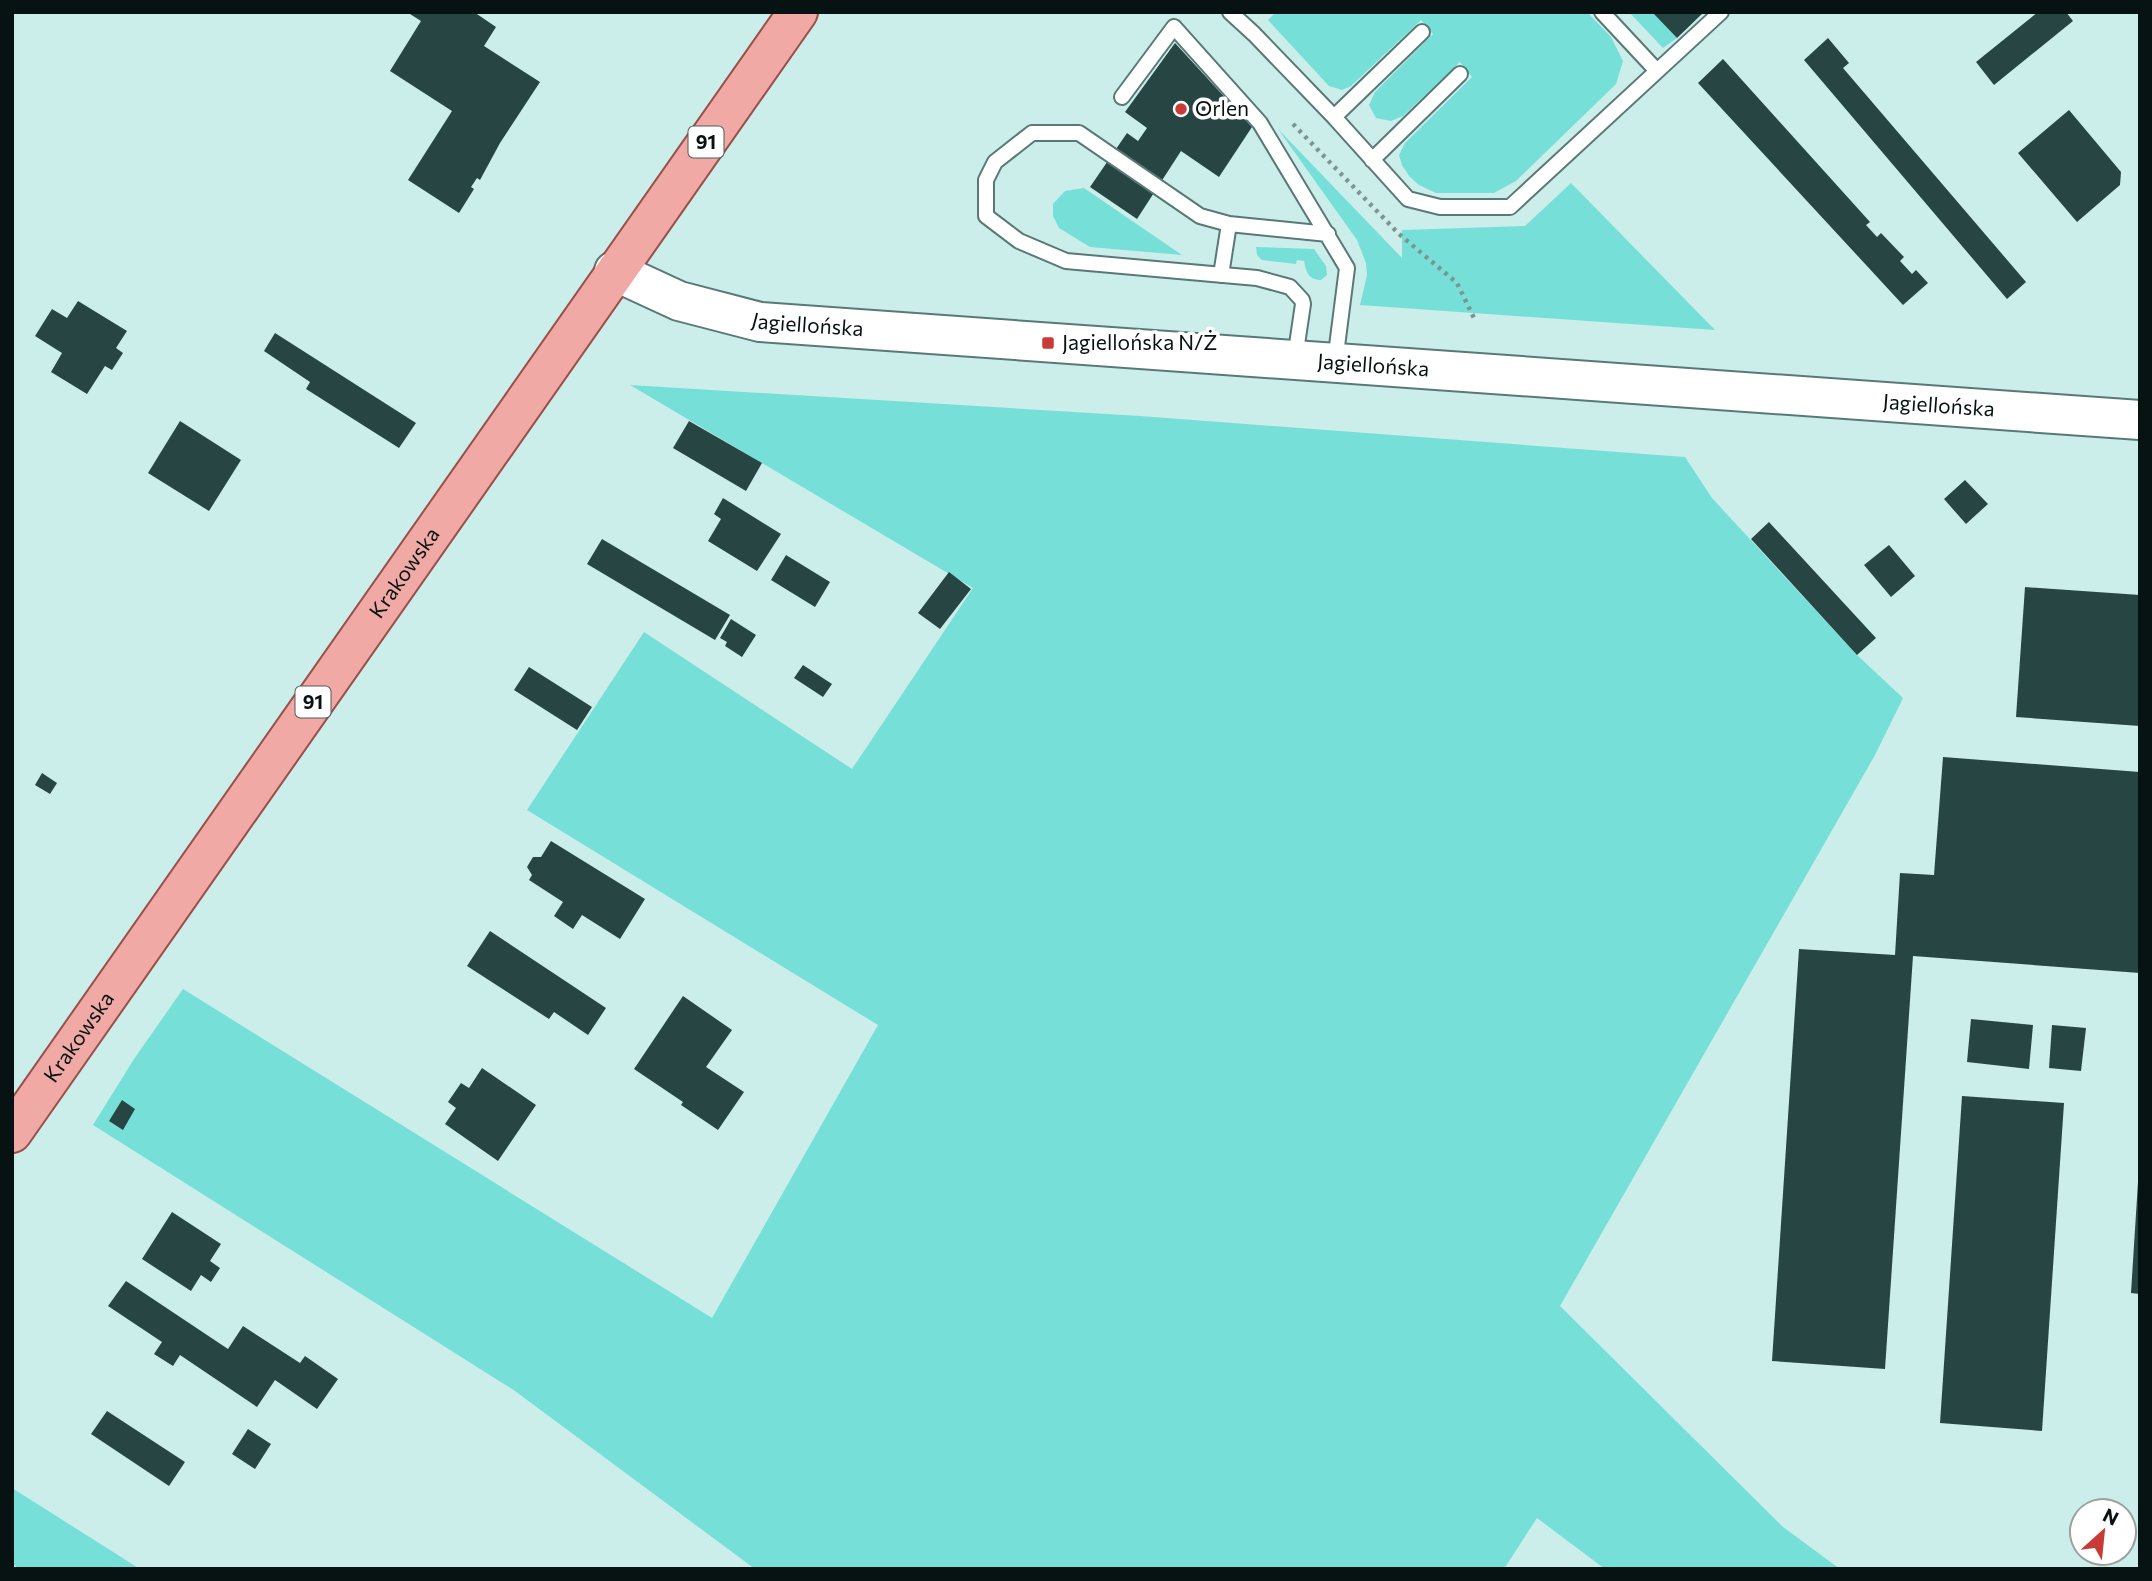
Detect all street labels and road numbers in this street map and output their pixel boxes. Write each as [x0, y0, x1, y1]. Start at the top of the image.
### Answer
road number: 91 [688, 126, 724, 158]
street label: Jagiellońska [749, 306, 865, 340]
street label: Jagiellońska [1316, 348, 1430, 380]
street label: Jagiellońska [1882, 388, 1996, 421]
street label: Krakowska [363, 522, 444, 622]
road number: 91 [296, 687, 330, 718]
street label: Krakowska [38, 986, 118, 1087]

